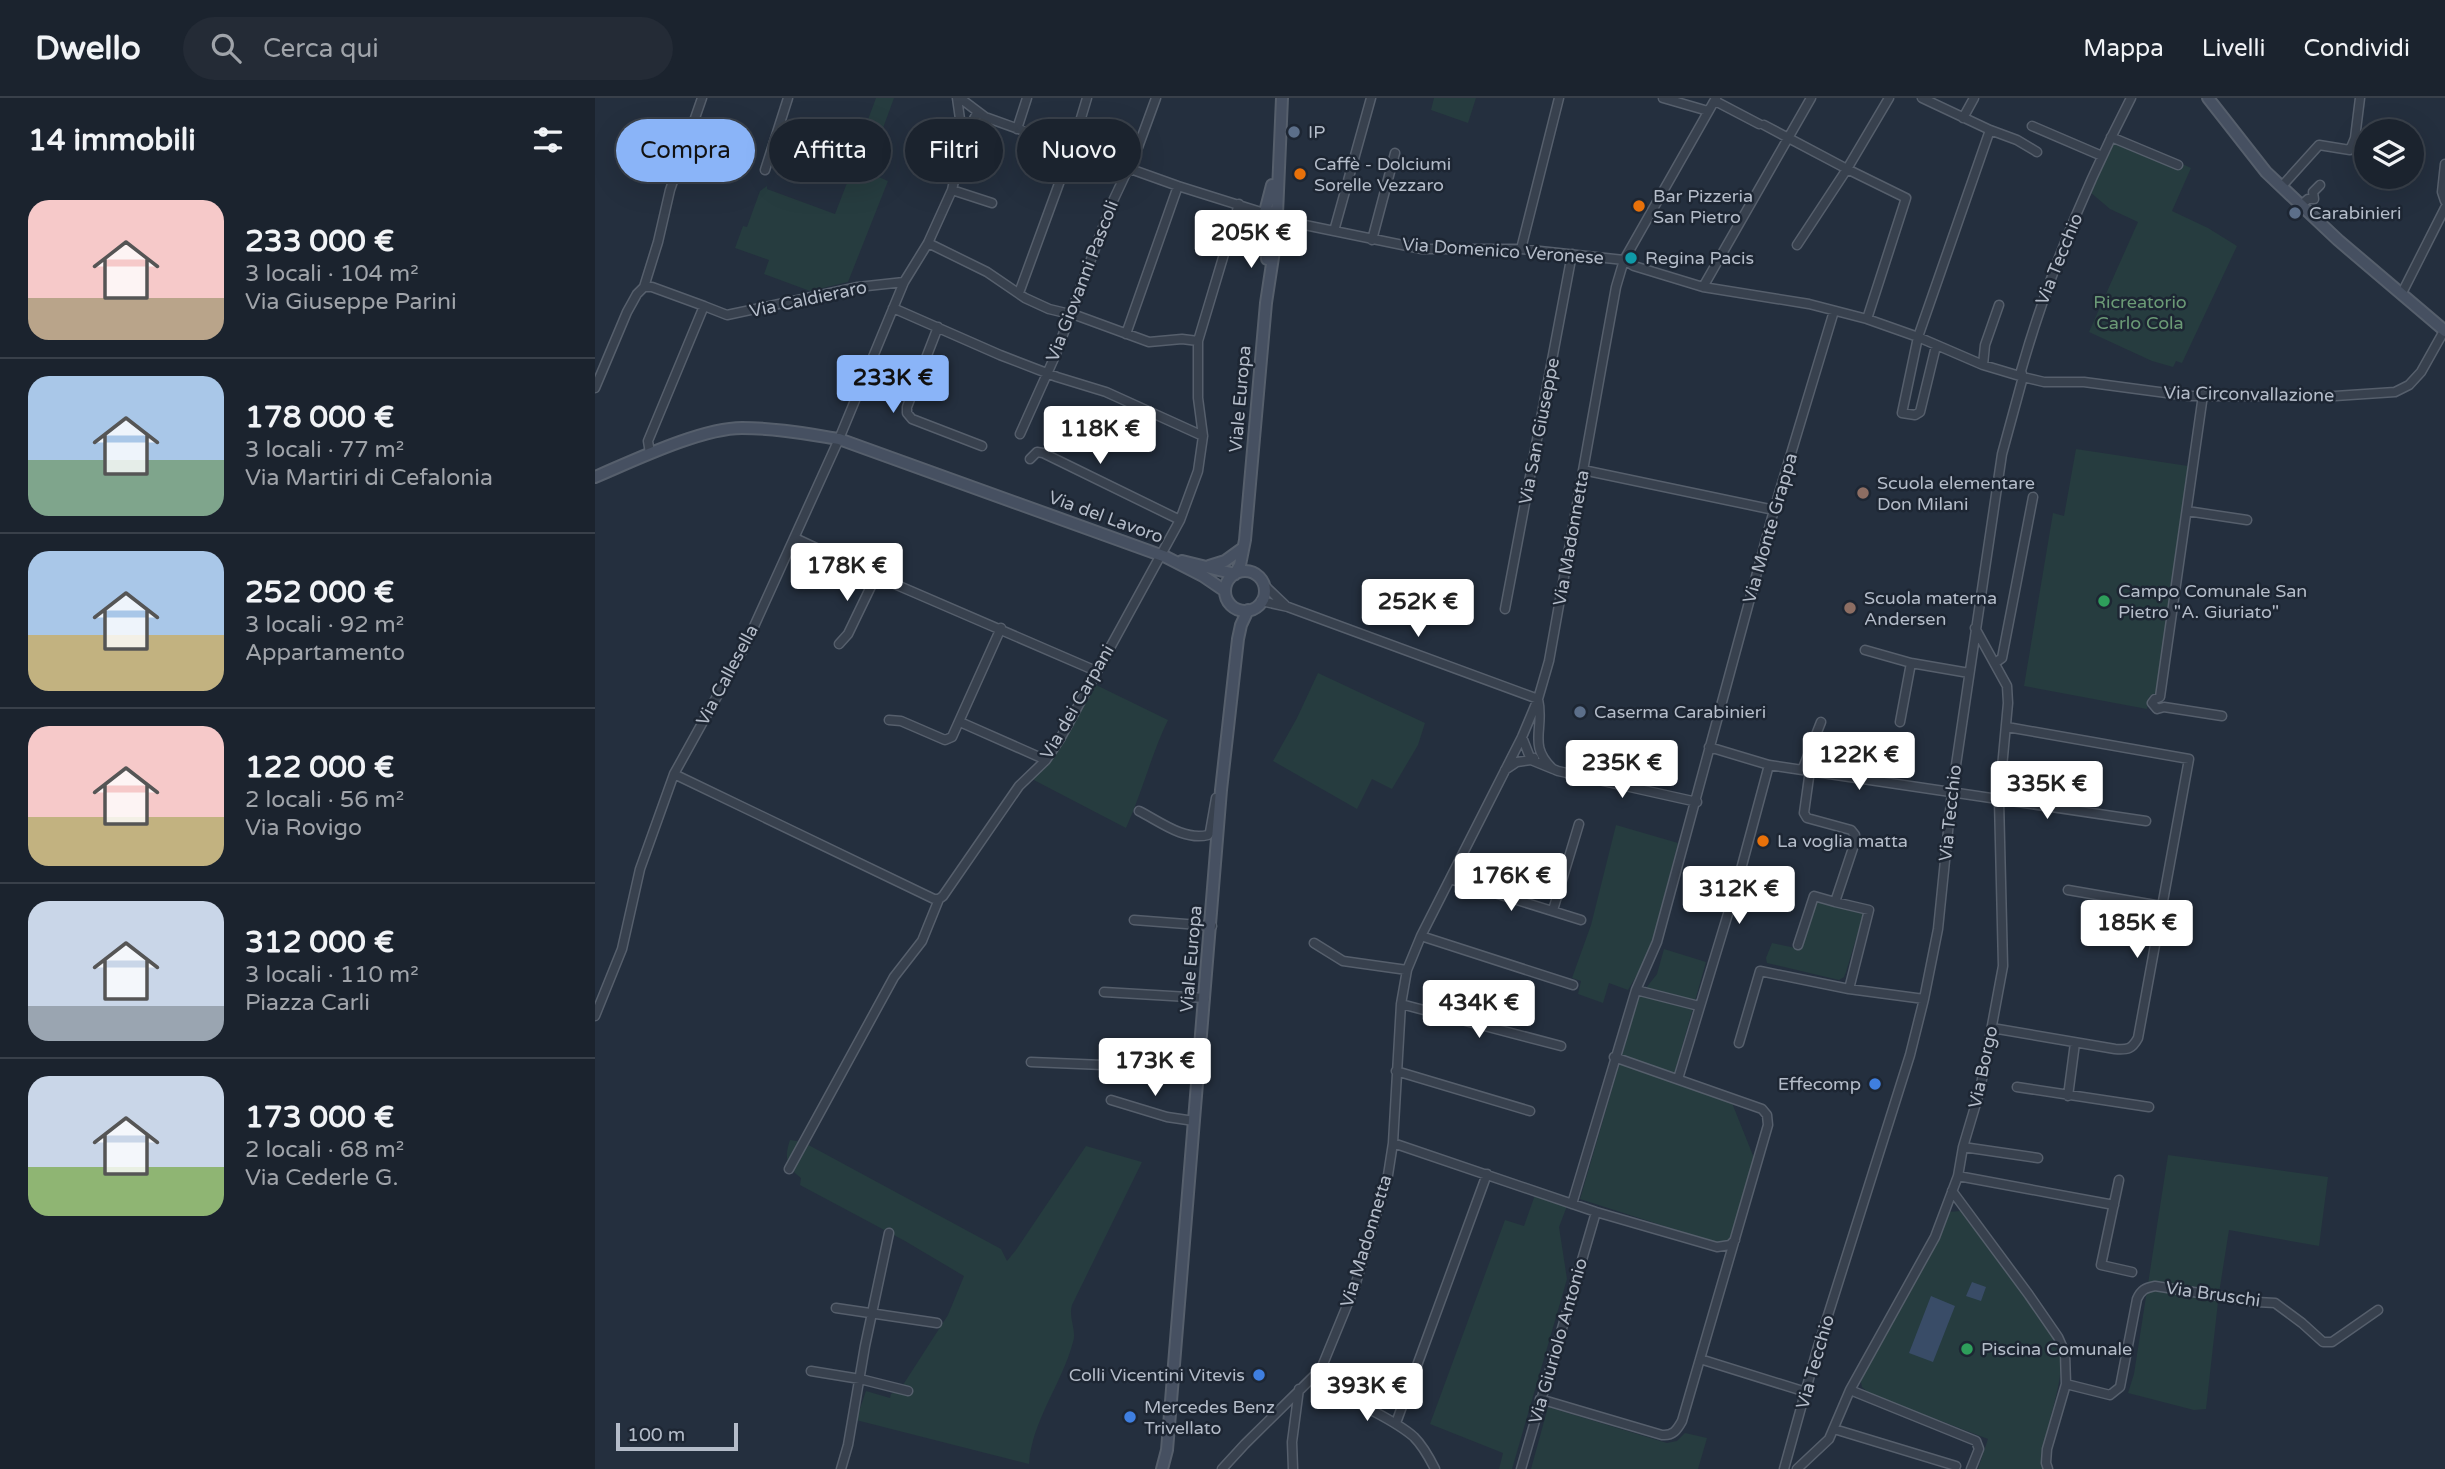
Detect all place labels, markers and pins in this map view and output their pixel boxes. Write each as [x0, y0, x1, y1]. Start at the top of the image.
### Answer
place label: IP [1308, 121, 1325, 143]
marker: IP [1286, 124, 1302, 140]
place label: Caffè - Dolciumi Sorelle Vezzaro [1314, 153, 1451, 196]
marker: Caffè - Dolciumi Sorelle Vezzaro [1292, 166, 1308, 182]
place label: Bar Pizzeria San Pietro [1653, 185, 1753, 228]
marker: Bar Pizzeria San Pietro [1631, 198, 1647, 214]
place label: Carabinieri [2309, 202, 2401, 224]
marker: Carabinieri [2287, 205, 2303, 221]
pin: 205K € [1194, 211, 1308, 270]
place label: Regina Pacis [1645, 247, 1754, 269]
marker: Regina Pacis [1623, 250, 1639, 266]
pin: 233K € [836, 356, 950, 415]
pin: 118K € [1043, 406, 1157, 466]
place label: Scuola elementare Don Milani [1877, 472, 2035, 515]
marker: Scuola elementare Don Milani [1855, 485, 1871, 501]
pin: 178K € [790, 544, 904, 603]
pin: 252K € [1361, 580, 1475, 639]
place label: Campo Comunale San Pietro "A. Giuriato" [2118, 580, 2307, 623]
place label: Scuola materna Andersen [1864, 587, 1997, 630]
marker: Campo Comunale San Pietro "A. Giuriato" [2096, 593, 2112, 609]
marker: Scuola materna Andersen [1842, 600, 1858, 616]
place label: Caserma Carabinieri [1594, 701, 1766, 723]
marker: Caserma Carabinieri [1572, 704, 1588, 720]
pin: 122K € [1802, 732, 1916, 792]
pin: 235K € [1565, 740, 1679, 800]
pin: 335K € [1990, 762, 2104, 821]
place label: La voglia matta [1777, 830, 1908, 852]
marker: La voglia matta [1755, 833, 1771, 849]
pin: 176K € [1454, 854, 1568, 913]
pin: 312K € [1682, 866, 1796, 926]
pin: 185K € [2080, 900, 2194, 960]
pin: 434K € [1422, 981, 1536, 1040]
pin: 173K € [1098, 1038, 1212, 1098]
place label: Effecomp [1778, 1073, 1861, 1095]
marker: Effecomp [1867, 1076, 1883, 1092]
place label: Piscina Comunale [1981, 1338, 2132, 1360]
marker: Piscina Comunale [1959, 1341, 1975, 1357]
place label: Colli Vicentini Vitevis [1069, 1364, 1245, 1386]
pin: 393K € [1310, 1364, 1424, 1423]
marker: Colli Vicentini Vitevis [1251, 1367, 1267, 1383]
place label: Mercedes Benz Trivellato [1144, 1396, 1275, 1439]
marker: Mercedes Benz Trivellato [1122, 1409, 1138, 1425]

